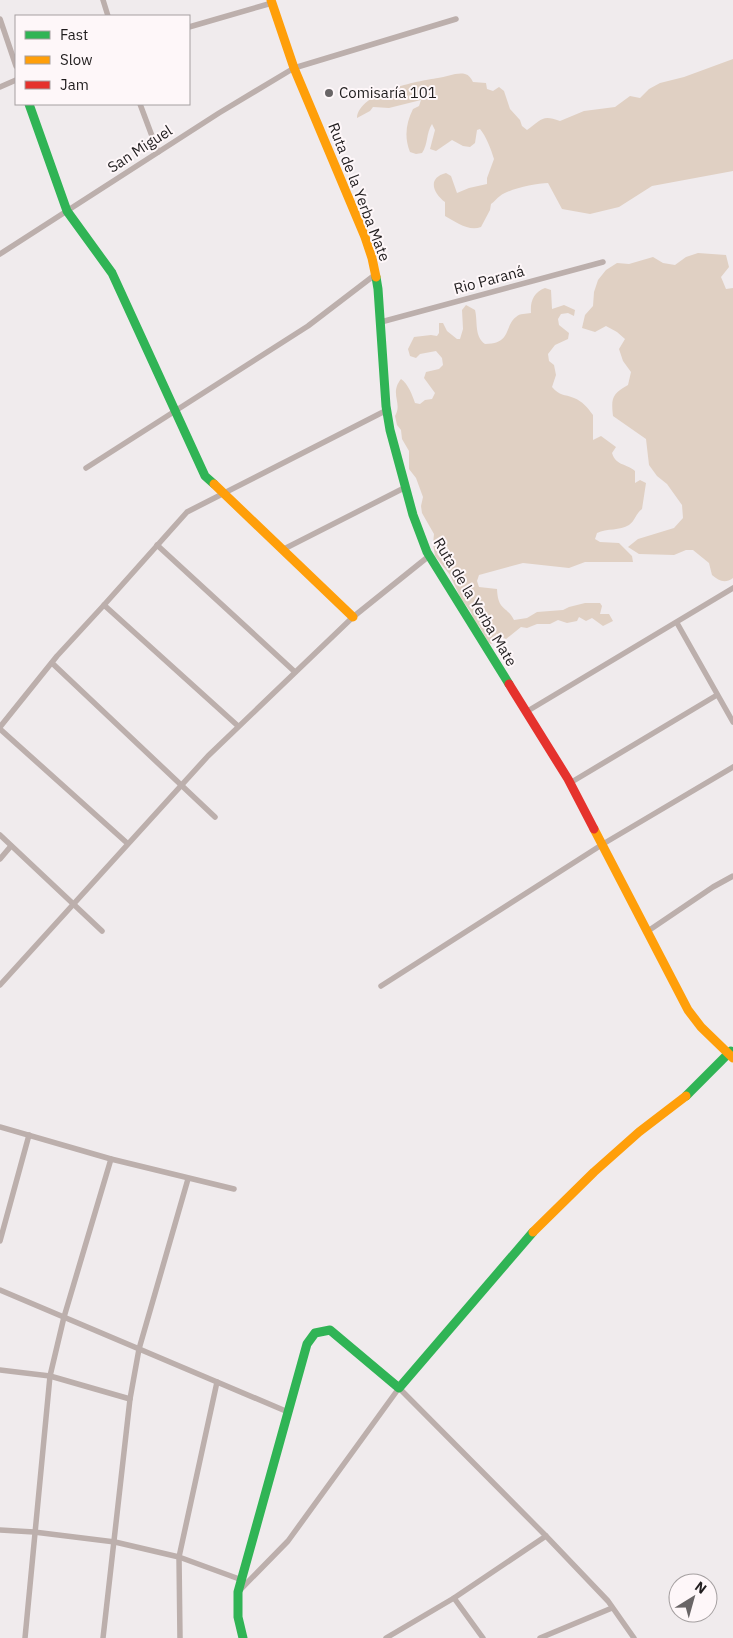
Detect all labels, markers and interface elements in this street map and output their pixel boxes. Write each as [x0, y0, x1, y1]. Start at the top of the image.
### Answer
legend [15, 15, 190, 105]
text: Fast [60, 25, 88, 44]
text: Slow [60, 50, 93, 69]
text: Jam [60, 75, 89, 94]
place label: Comisaría 101 [339, 83, 437, 102]
marker: Comisaría 101 [323, 87, 335, 99]
street label: Ruta de la Yerba Mate [324, 120, 395, 264]
street label: San Miguel [104, 121, 176, 177]
street label: Rio Paraná [452, 261, 526, 298]
street label: Ruta de la Yerba Mate [429, 534, 521, 670]
north arrow [668, 1573, 718, 1623]
text: N [691, 1577, 710, 1598]

